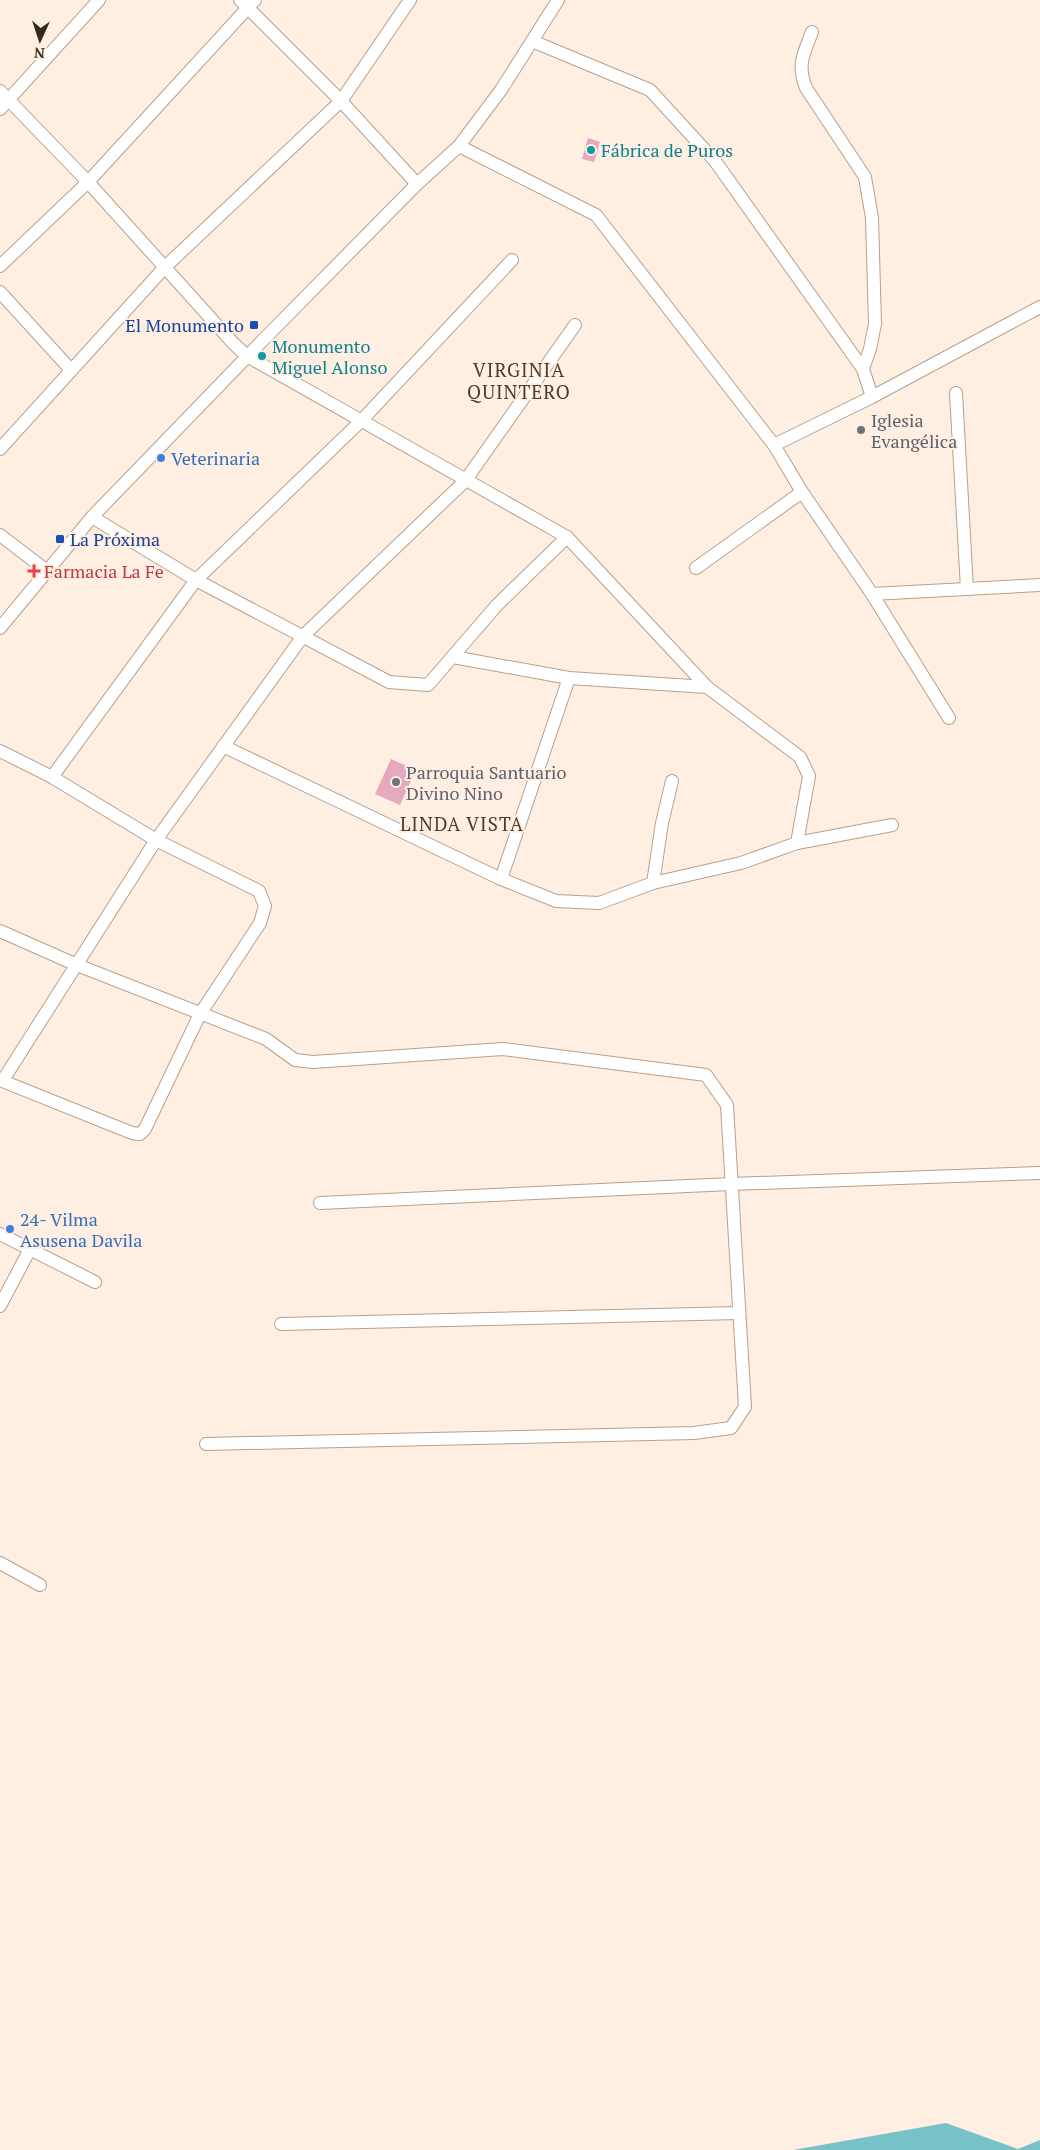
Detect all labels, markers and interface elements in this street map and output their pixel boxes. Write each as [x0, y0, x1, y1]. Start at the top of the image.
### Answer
north arrow [15, 15, 65, 65]
text: N [33, 44, 45, 63]
place label: Fábrica de Puros [601, 138, 733, 162]
marker: Fábrica de Puros [585, 144, 597, 156]
place label: El Monumento [125, 313, 244, 337]
marker: El Monumento [248, 319, 260, 331]
place label: Monumento Miguel Alonso [272, 334, 387, 379]
marker: Monumento Miguel Alonso [256, 350, 268, 362]
district label: VIRGINIA QUINTERO [467, 357, 571, 404]
place label: Iglesia Evangélica [871, 408, 957, 453]
marker: Iglesia Evangélica [855, 424, 867, 436]
place label: Veterinaria [171, 446, 260, 470]
marker: Veterinaria [155, 452, 167, 464]
place label: La Próxima [70, 527, 160, 551]
marker: La Próxima [54, 533, 66, 545]
place label: Farmacia La Fe [44, 559, 164, 583]
marker: Farmacia La Fe [28, 565, 40, 577]
place label: Parroquia Santuario Divino Nino [406, 760, 567, 805]
marker: Parroquia Santuario Divino Nino [390, 776, 402, 788]
district label: LINDA VISTA [400, 811, 524, 836]
place label: 24- Vilma Asusena Davila [20, 1207, 142, 1252]
marker: 24- Vilma Asusena Davila [4, 1223, 16, 1235]

